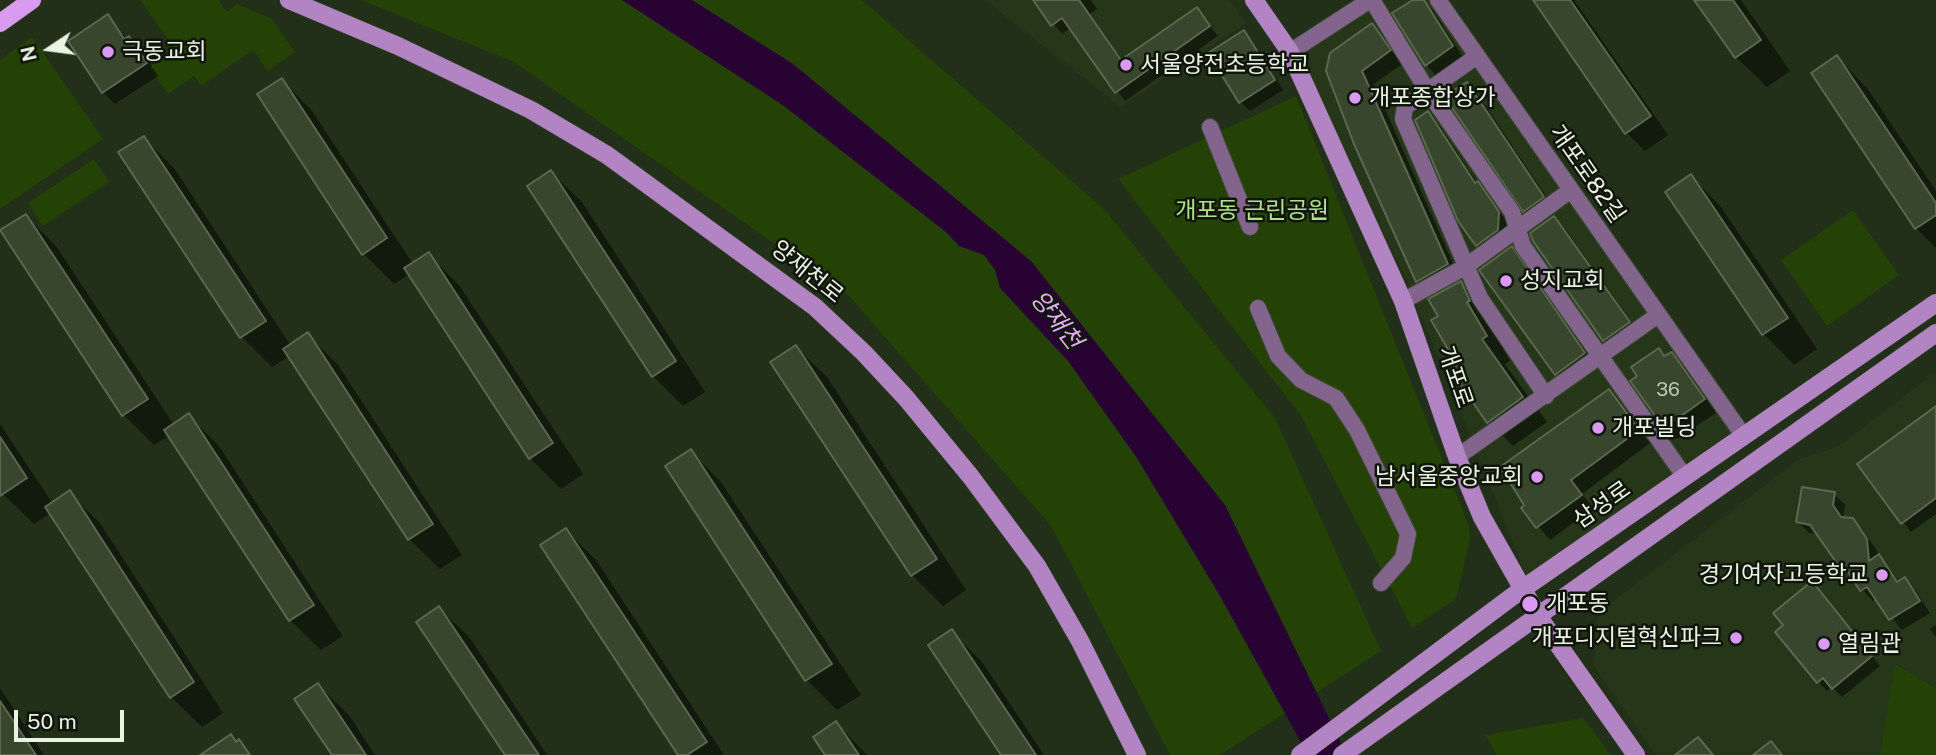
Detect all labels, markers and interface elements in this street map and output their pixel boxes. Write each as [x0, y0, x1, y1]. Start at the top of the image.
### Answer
north arrow [14, 14, 84, 84]
place label: 극동교회 [122, 38, 207, 66]
text: N [16, 44, 41, 63]
marker: 극동교회 [100, 44, 116, 60]
place label: 서울양전초등학교 [1140, 51, 1309, 79]
marker: 서울양전초등학교 [1118, 57, 1134, 73]
place label: 개포종합상가 [1369, 84, 1496, 112]
marker: 개포종합상가 [1347, 90, 1363, 106]
street label: 개포로82길 [1543, 120, 1631, 228]
park label: 개포동 근린공원 [1175, 197, 1329, 225]
street label: 양재천로 [765, 235, 849, 309]
place label: 성지교회 [1520, 267, 1605, 295]
marker: 성지교회 [1498, 273, 1514, 289]
water label: 양재천 [1024, 285, 1088, 355]
street label: 개포로 [1432, 342, 1478, 412]
house number: 36 [1656, 379, 1680, 401]
place label: 개포빌딩 [1612, 414, 1697, 442]
marker: 개포빌딩 [1590, 420, 1606, 436]
place label: 남서울중앙교회 [1375, 463, 1523, 491]
marker: 남서울중앙교회 [1529, 469, 1545, 485]
street label: 삼성로 [1568, 475, 1636, 535]
place label: 경기여자고등학교 [1699, 561, 1868, 589]
marker: 경기여자고등학교 [1874, 567, 1890, 583]
place label: 개포동 [1546, 590, 1609, 618]
marker: 개포동 [1520, 594, 1540, 614]
place label: 개포디지털혁신파크 [1532, 624, 1722, 652]
marker: 개포디지털혁신파크 [1728, 630, 1744, 646]
place label: 열림관 [1838, 630, 1901, 658]
marker: 열림관 [1816, 636, 1832, 652]
scale bar [18, 696, 128, 740]
text: 50 m [27, 709, 77, 734]

